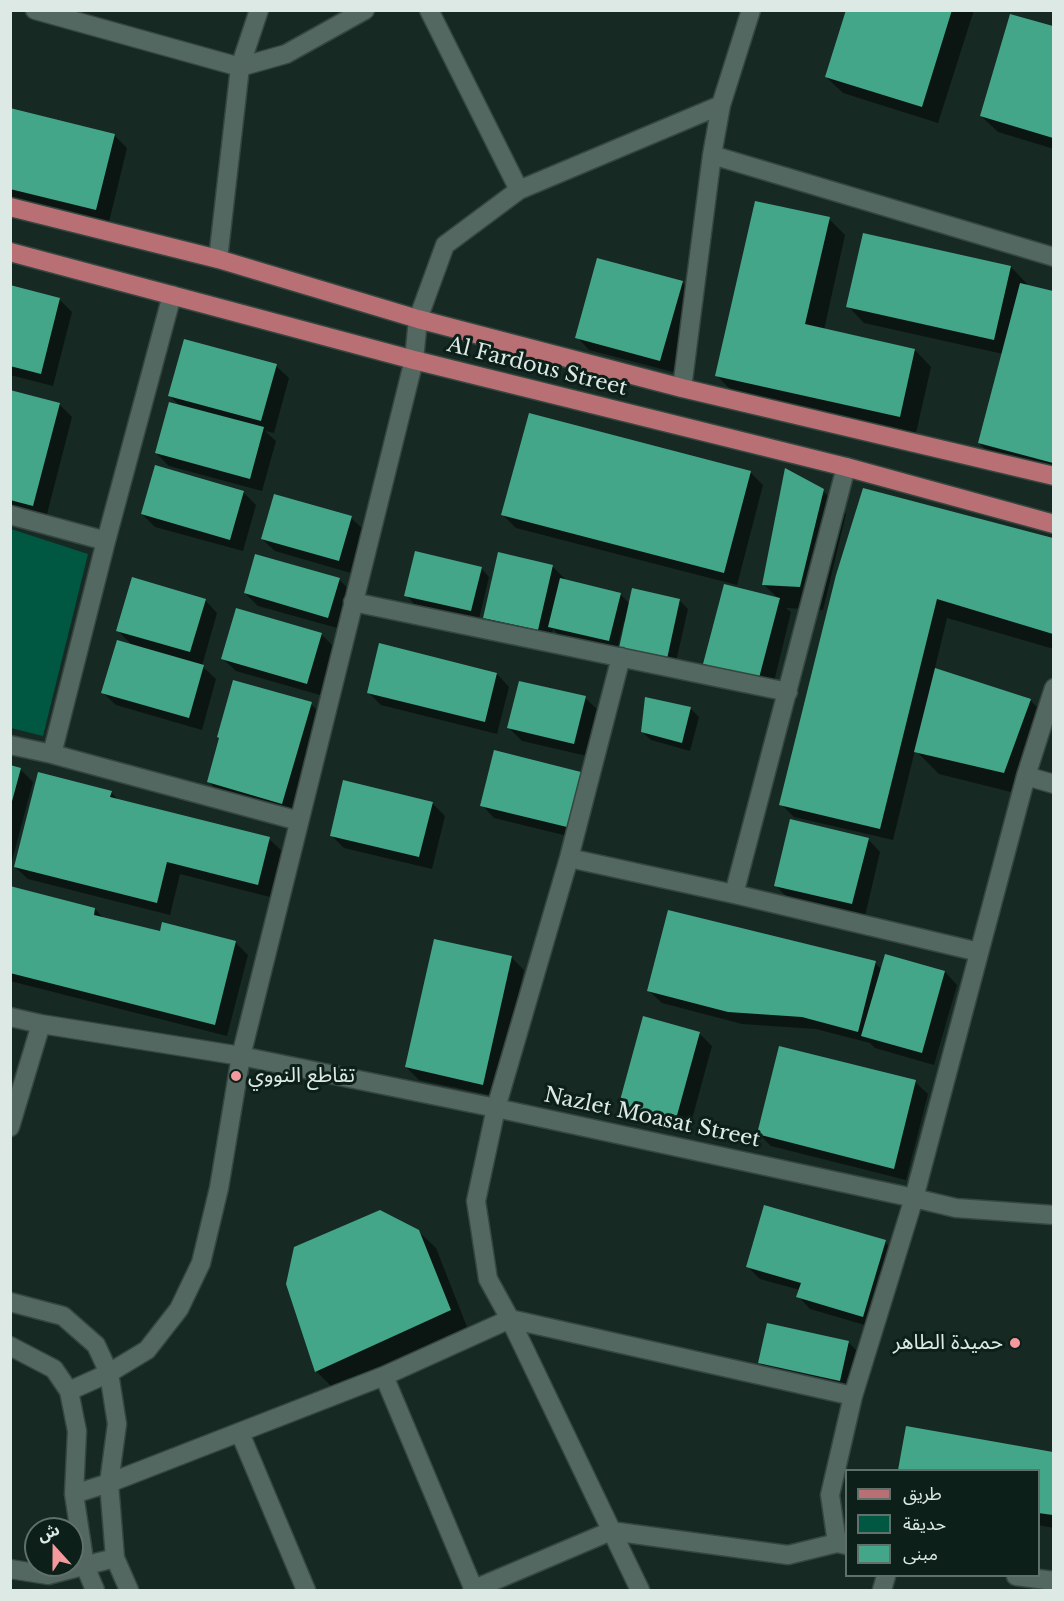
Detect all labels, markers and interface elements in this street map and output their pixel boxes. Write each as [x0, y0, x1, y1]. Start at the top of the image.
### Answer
street label: Al Fardous Street [444, 332, 630, 402]
place label: تقاطع النووي [248, 1063, 355, 1089]
marker: تقاطع النووي [229, 1069, 243, 1083]
street label: Nazlet Moasat Street [542, 1083, 762, 1153]
place label: حميدة الطاهر [893, 1330, 1003, 1356]
marker: حميدة الطاهر [1008, 1336, 1022, 1350]
legend [845, 1469, 1040, 1577]
text: طريق [903, 1483, 942, 1505]
text: حديقة [903, 1513, 946, 1535]
north arrow [24, 1517, 84, 1577]
text: ش [34, 1519, 62, 1545]
text: مبنى [903, 1543, 938, 1565]

